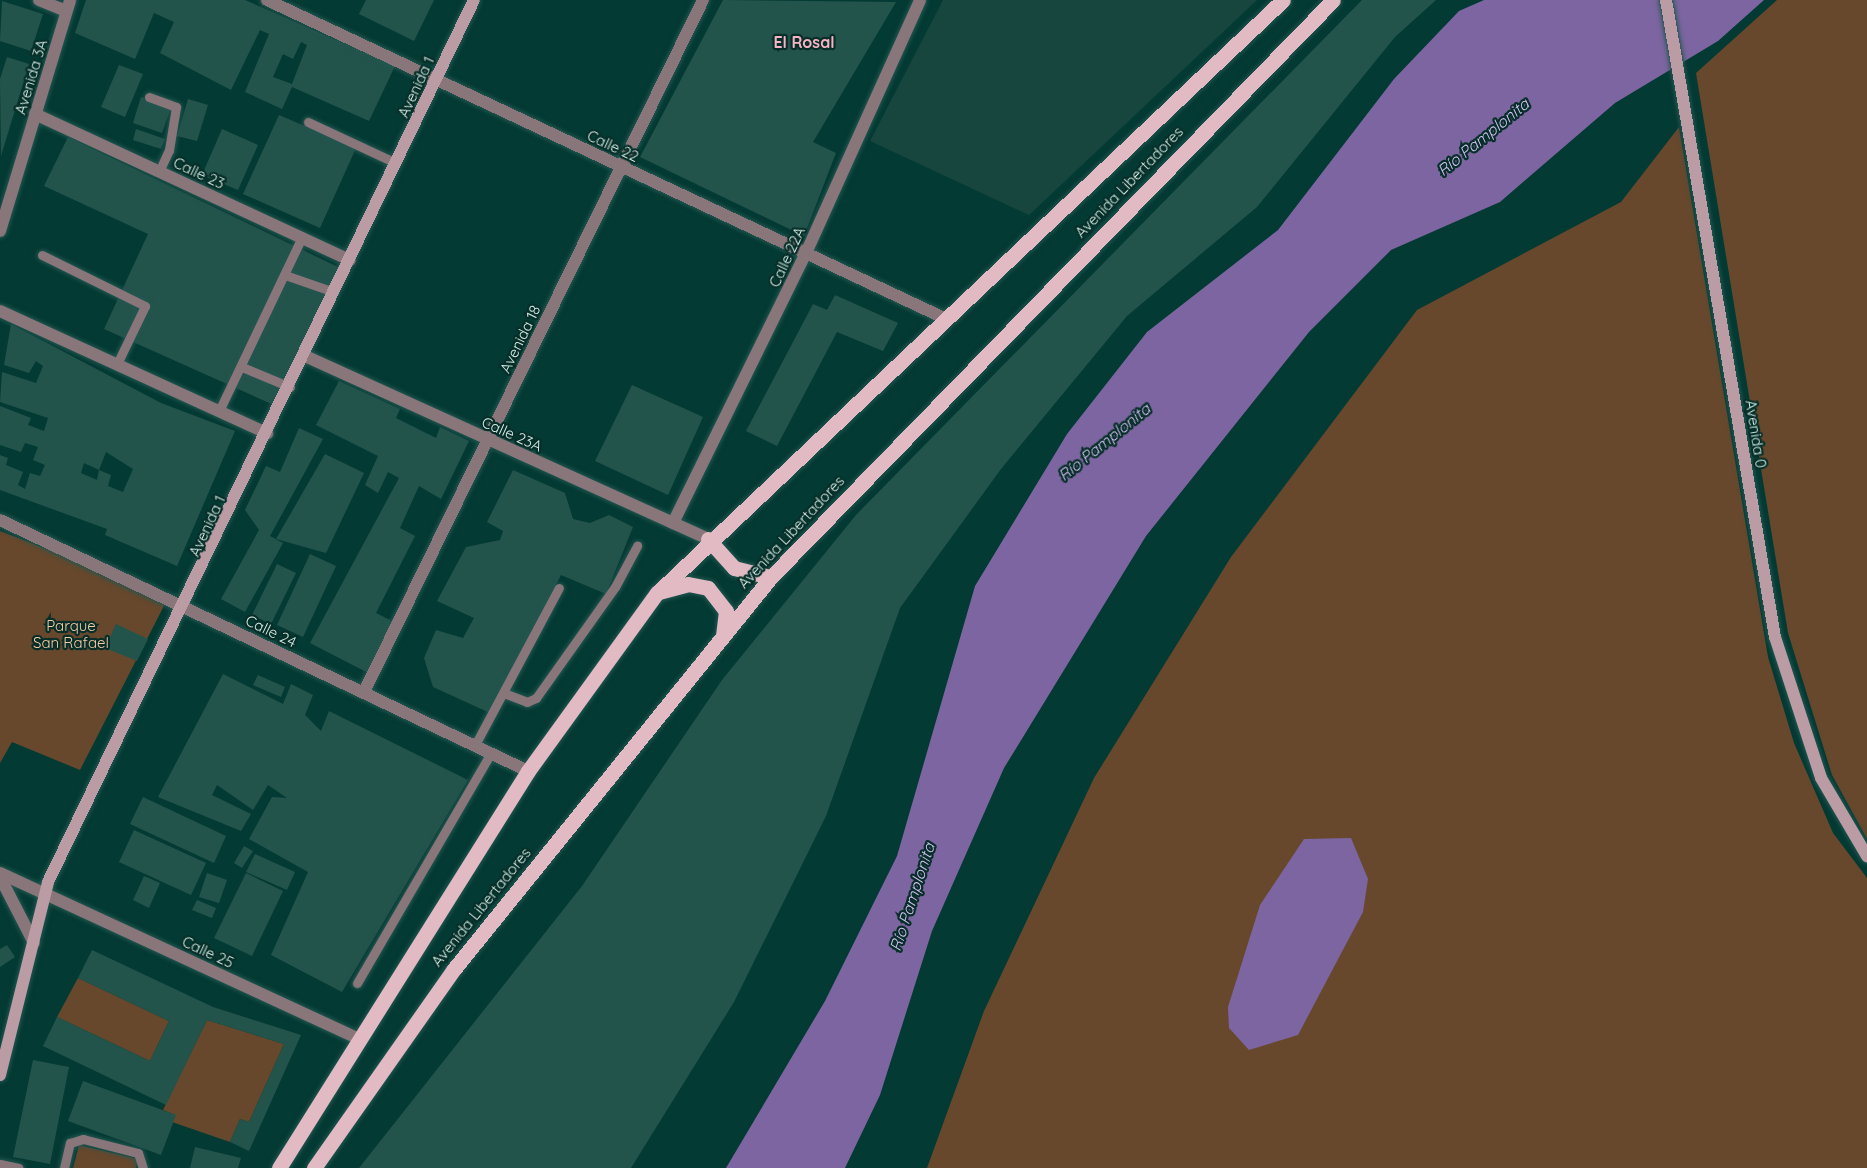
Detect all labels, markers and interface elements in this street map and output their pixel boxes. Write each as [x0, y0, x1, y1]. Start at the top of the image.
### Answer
district label: El Rosal [773, 32, 835, 52]
street label: Avenida 3A [11, 37, 51, 117]
street label: Avenida 1 [394, 54, 438, 120]
water label: Río Pamplonita [1433, 94, 1533, 180]
street label: Avenida Libertadores [1071, 123, 1187, 241]
street label: Calle 22 [584, 126, 642, 166]
street label: Calle 23 [171, 153, 227, 193]
street label: Calle 22A [765, 224, 809, 290]
street label: Avenida 18 [496, 302, 544, 376]
water label: Río Pamplonita [1054, 399, 1154, 485]
street label: Avenida 0 [1742, 399, 1770, 469]
street label: Calle 23A [479, 413, 545, 455]
street label: Avenida Libertadores [734, 472, 848, 592]
street label: Avenida 1 [185, 493, 229, 559]
street label: Calle 24 [243, 611, 299, 651]
park label: Parque San Rafael [33, 616, 109, 651]
water label: Río Pamplonita [885, 840, 939, 954]
street label: Avenida Libertadores [428, 844, 534, 970]
street label: Calle 25 [179, 932, 237, 972]

